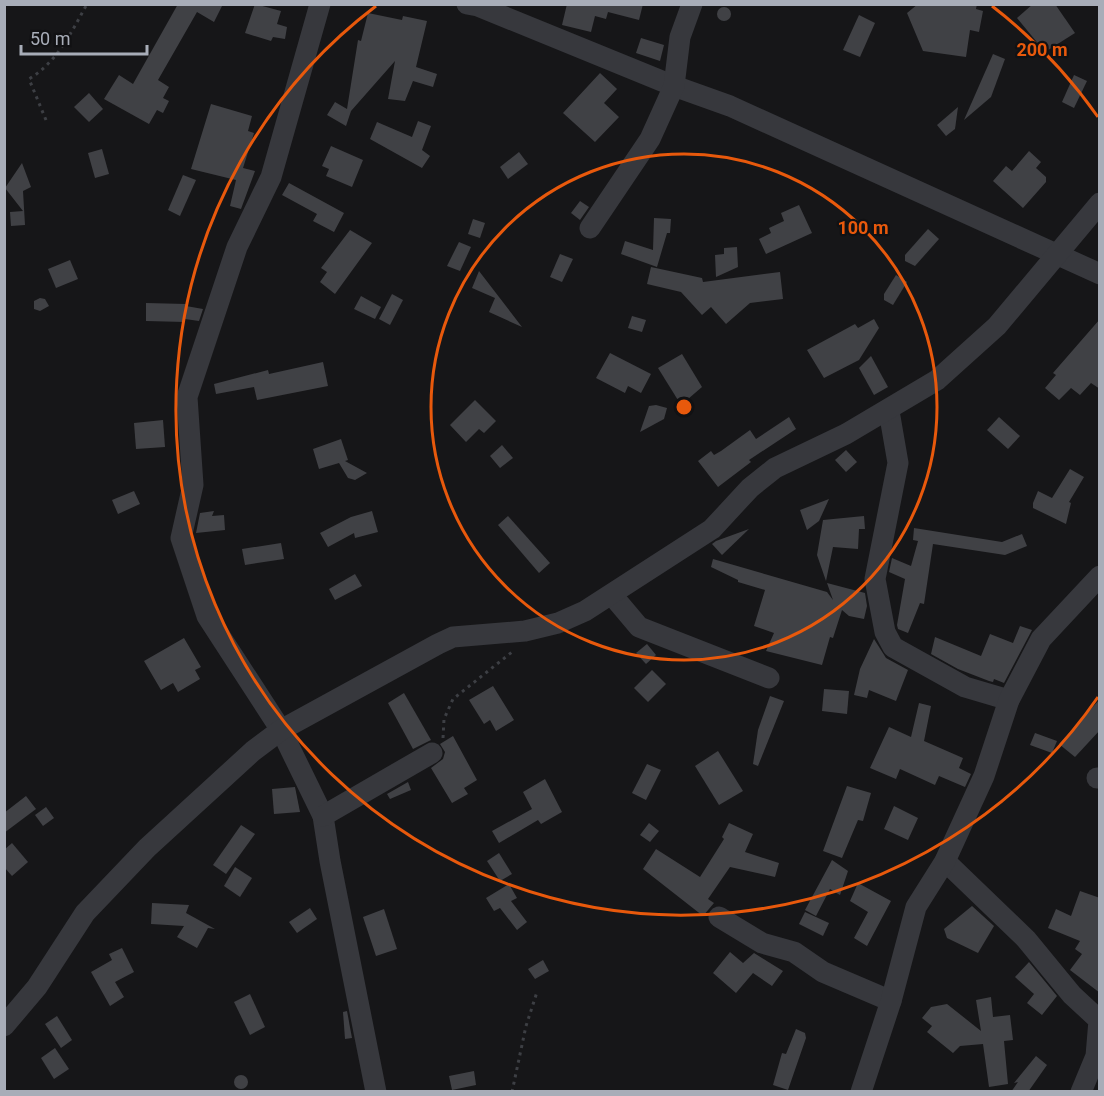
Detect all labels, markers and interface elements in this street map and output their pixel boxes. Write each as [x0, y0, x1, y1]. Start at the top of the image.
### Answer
scale bar [21, 18, 147, 56]
text: 50 m [30, 28, 70, 49]
text: 200 m [1016, 39, 1068, 60]
text: 100 m [837, 217, 889, 238]
centre of rings [674, 397, 694, 417]

